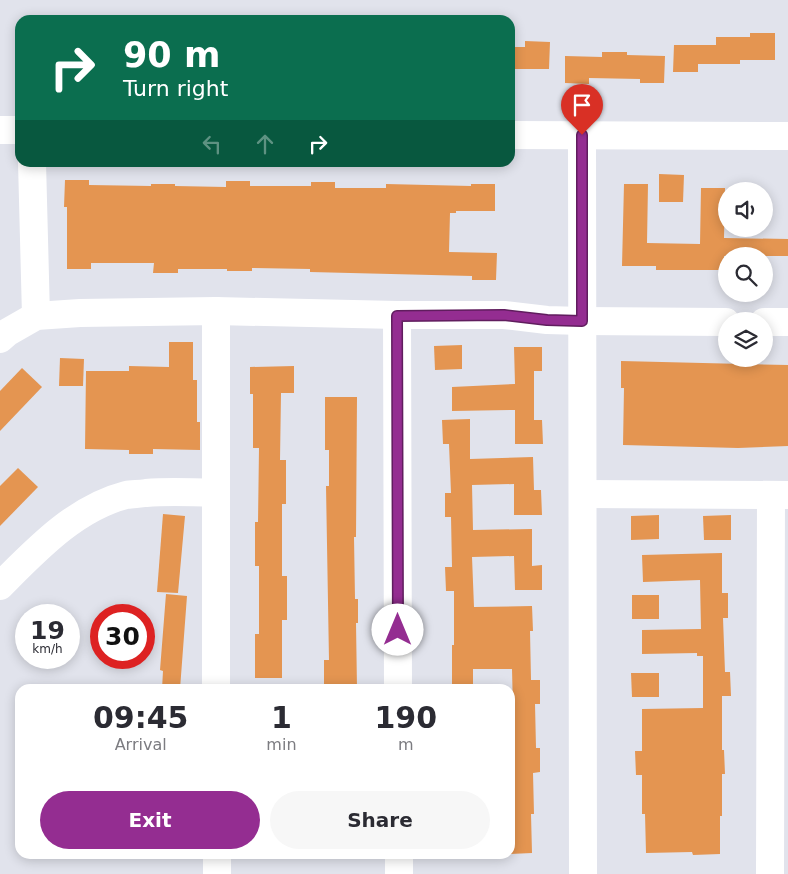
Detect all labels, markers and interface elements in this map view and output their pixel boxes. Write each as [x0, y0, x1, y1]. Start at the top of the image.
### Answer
icon: right [40, 35, 105, 100]
text: 90 m [123, 35, 220, 75]
text: Turn right [123, 76, 228, 101]
pin [561, 84, 603, 135]
icon: arrive [568, 91, 596, 119]
icon: left [198, 130, 226, 158]
icon: ahead [251, 130, 279, 158]
icon: right [304, 130, 332, 158]
map controls [718, 182, 773, 367]
button: sound [718, 182, 773, 237]
button: search [718, 247, 773, 302]
button: layers [718, 312, 773, 367]
position arrow [371, 603, 423, 655]
speed limit sign: 30 [90, 604, 155, 669]
text: 19 [30, 616, 65, 645]
text: km/h [32, 642, 63, 656]
text: 09:45 [93, 700, 188, 735]
text: 1 [271, 700, 292, 735]
text: 190 [374, 700, 437, 735]
text: Arrival [115, 735, 167, 754]
text: min [266, 735, 297, 754]
text: m [398, 735, 414, 754]
button: Exit [40, 791, 260, 849]
button: Share [270, 791, 490, 849]

